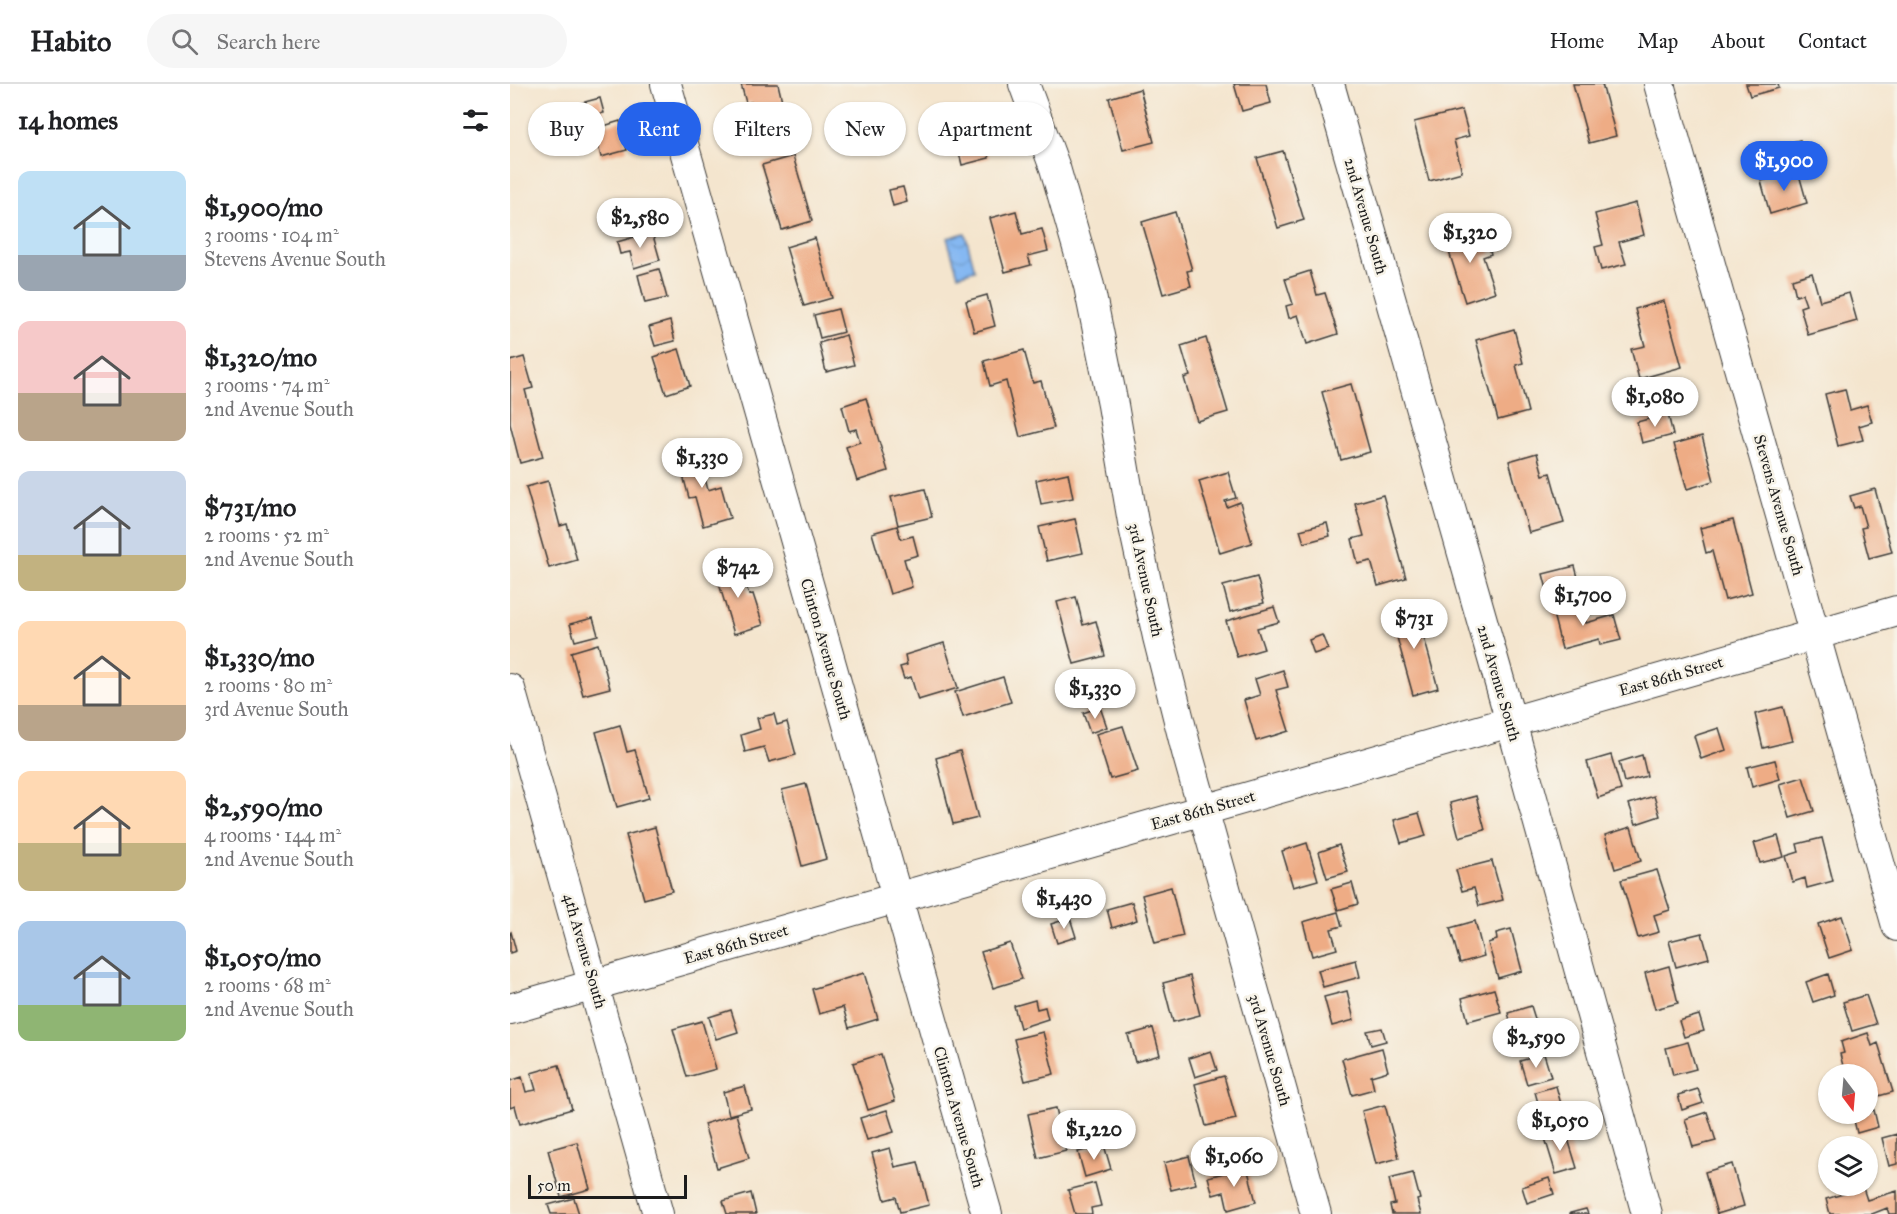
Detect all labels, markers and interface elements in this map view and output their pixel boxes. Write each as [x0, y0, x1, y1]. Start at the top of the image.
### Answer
search box [147, 14, 567, 68]
text: Habito [30, 24, 111, 59]
icon: search [168, 25, 201, 58]
text: Search here [216, 28, 320, 55]
text: Home [1549, 28, 1604, 54]
text: Map [1637, 28, 1678, 54]
text: About [1711, 28, 1765, 54]
text: Contact [1798, 28, 1867, 54]
chip: Buy [528, 102, 605, 156]
chip: Rent [617, 102, 701, 156]
chip: Filters [713, 102, 812, 156]
chip: New [824, 102, 906, 156]
chip: Apartment [918, 102, 1054, 156]
text: 14 homes [18, 104, 118, 136]
icon: filters [459, 104, 492, 137]
pin: $1,900 [1735, 141, 1833, 192]
text: $1,900 [1755, 148, 1813, 172]
street label: 2nd Avenue South [1340, 156, 1392, 276]
text: $1,900/mo [204, 191, 323, 223]
icon: home [66, 195, 138, 267]
pin: $2,580 [591, 198, 689, 249]
text: $2,580 [611, 205, 669, 229]
pin: $1,320 [1421, 213, 1519, 264]
text: $1,320 [1443, 220, 1497, 244]
text: 3 rooms · 104 m² [204, 223, 339, 247]
text: Stevens Avenue South [204, 247, 386, 271]
text: $1,320/mo [204, 341, 317, 373]
icon: home [66, 345, 138, 417]
text: 3 rooms · 74 m² [204, 373, 329, 397]
pin: $1,080 [1606, 377, 1704, 428]
text: $1,080 [1626, 384, 1684, 408]
text: 2nd Avenue South [204, 397, 354, 421]
street label: Stevens Avenue South [1750, 432, 1808, 578]
pin: $1,330 [653, 438, 751, 489]
text: $1,330 [676, 445, 728, 469]
text: $731/mo [204, 491, 296, 523]
icon: home [66, 495, 138, 567]
street label: 3rd Avenue South [1125, 521, 1167, 639]
text: 2 rooms · 52 m² [204, 523, 329, 547]
text: 2nd Avenue South [204, 547, 354, 571]
pin: $742 [702, 548, 774, 599]
text: $742 [716, 555, 760, 579]
street label: Clinton Avenue South [797, 576, 855, 722]
pin: $1,700 [1534, 576, 1632, 627]
text: $1,700 [1554, 583, 1612, 607]
pin: $731 [1378, 599, 1450, 650]
text: $731 [1395, 606, 1433, 630]
street label: 2nd Avenue South [1473, 623, 1525, 743]
text: $1,330/mo [204, 641, 315, 673]
icon: home [66, 645, 138, 717]
street label: East 86th Street [1617, 652, 1726, 700]
pin: $1,330 [1046, 669, 1144, 720]
text: 2 rooms · 80 m² [204, 673, 332, 697]
text: $1,330 [1069, 676, 1121, 700]
text: 3rd Avenue South [204, 697, 349, 721]
street label: East 86th Street [1149, 786, 1258, 834]
text: $2,590/mo [204, 791, 322, 823]
icon: home [66, 795, 138, 867]
text: 4 rooms · 144 m² [204, 823, 341, 847]
text: 2nd Avenue South [204, 847, 354, 871]
pin: $1,430 [1015, 879, 1113, 930]
text: $1,430 [1036, 886, 1092, 910]
street label: 4th Avenue South [559, 891, 611, 1011]
street label: East 86th Street [682, 920, 791, 968]
text: $1,050/mo [204, 941, 321, 973]
icon: home [66, 945, 138, 1017]
text: 2 rooms · 68 m² [204, 973, 331, 997]
street label: 3rd Avenue South [1245, 992, 1295, 1108]
text: 2nd Avenue South [204, 997, 354, 1021]
pin: $2,590 [1487, 1018, 1585, 1069]
text: $2,590 [1507, 1025, 1565, 1049]
street label: Clinton Avenue South [930, 1044, 988, 1190]
north arrow [1818, 1064, 1878, 1124]
map controls [1818, 1064, 1878, 1196]
pin: $1,050 [1511, 1101, 1609, 1152]
text: $1,050 [1531, 1108, 1589, 1132]
pin: $1,220 [1045, 1110, 1143, 1161]
text: $1,220 [1066, 1117, 1122, 1141]
button: layers [1818, 1136, 1878, 1196]
pin: $1,060 [1185, 1137, 1283, 1188]
text: $1,060 [1205, 1144, 1263, 1168]
scale bar [528, 1172, 687, 1200]
text: 50 m [537, 1176, 571, 1195]

